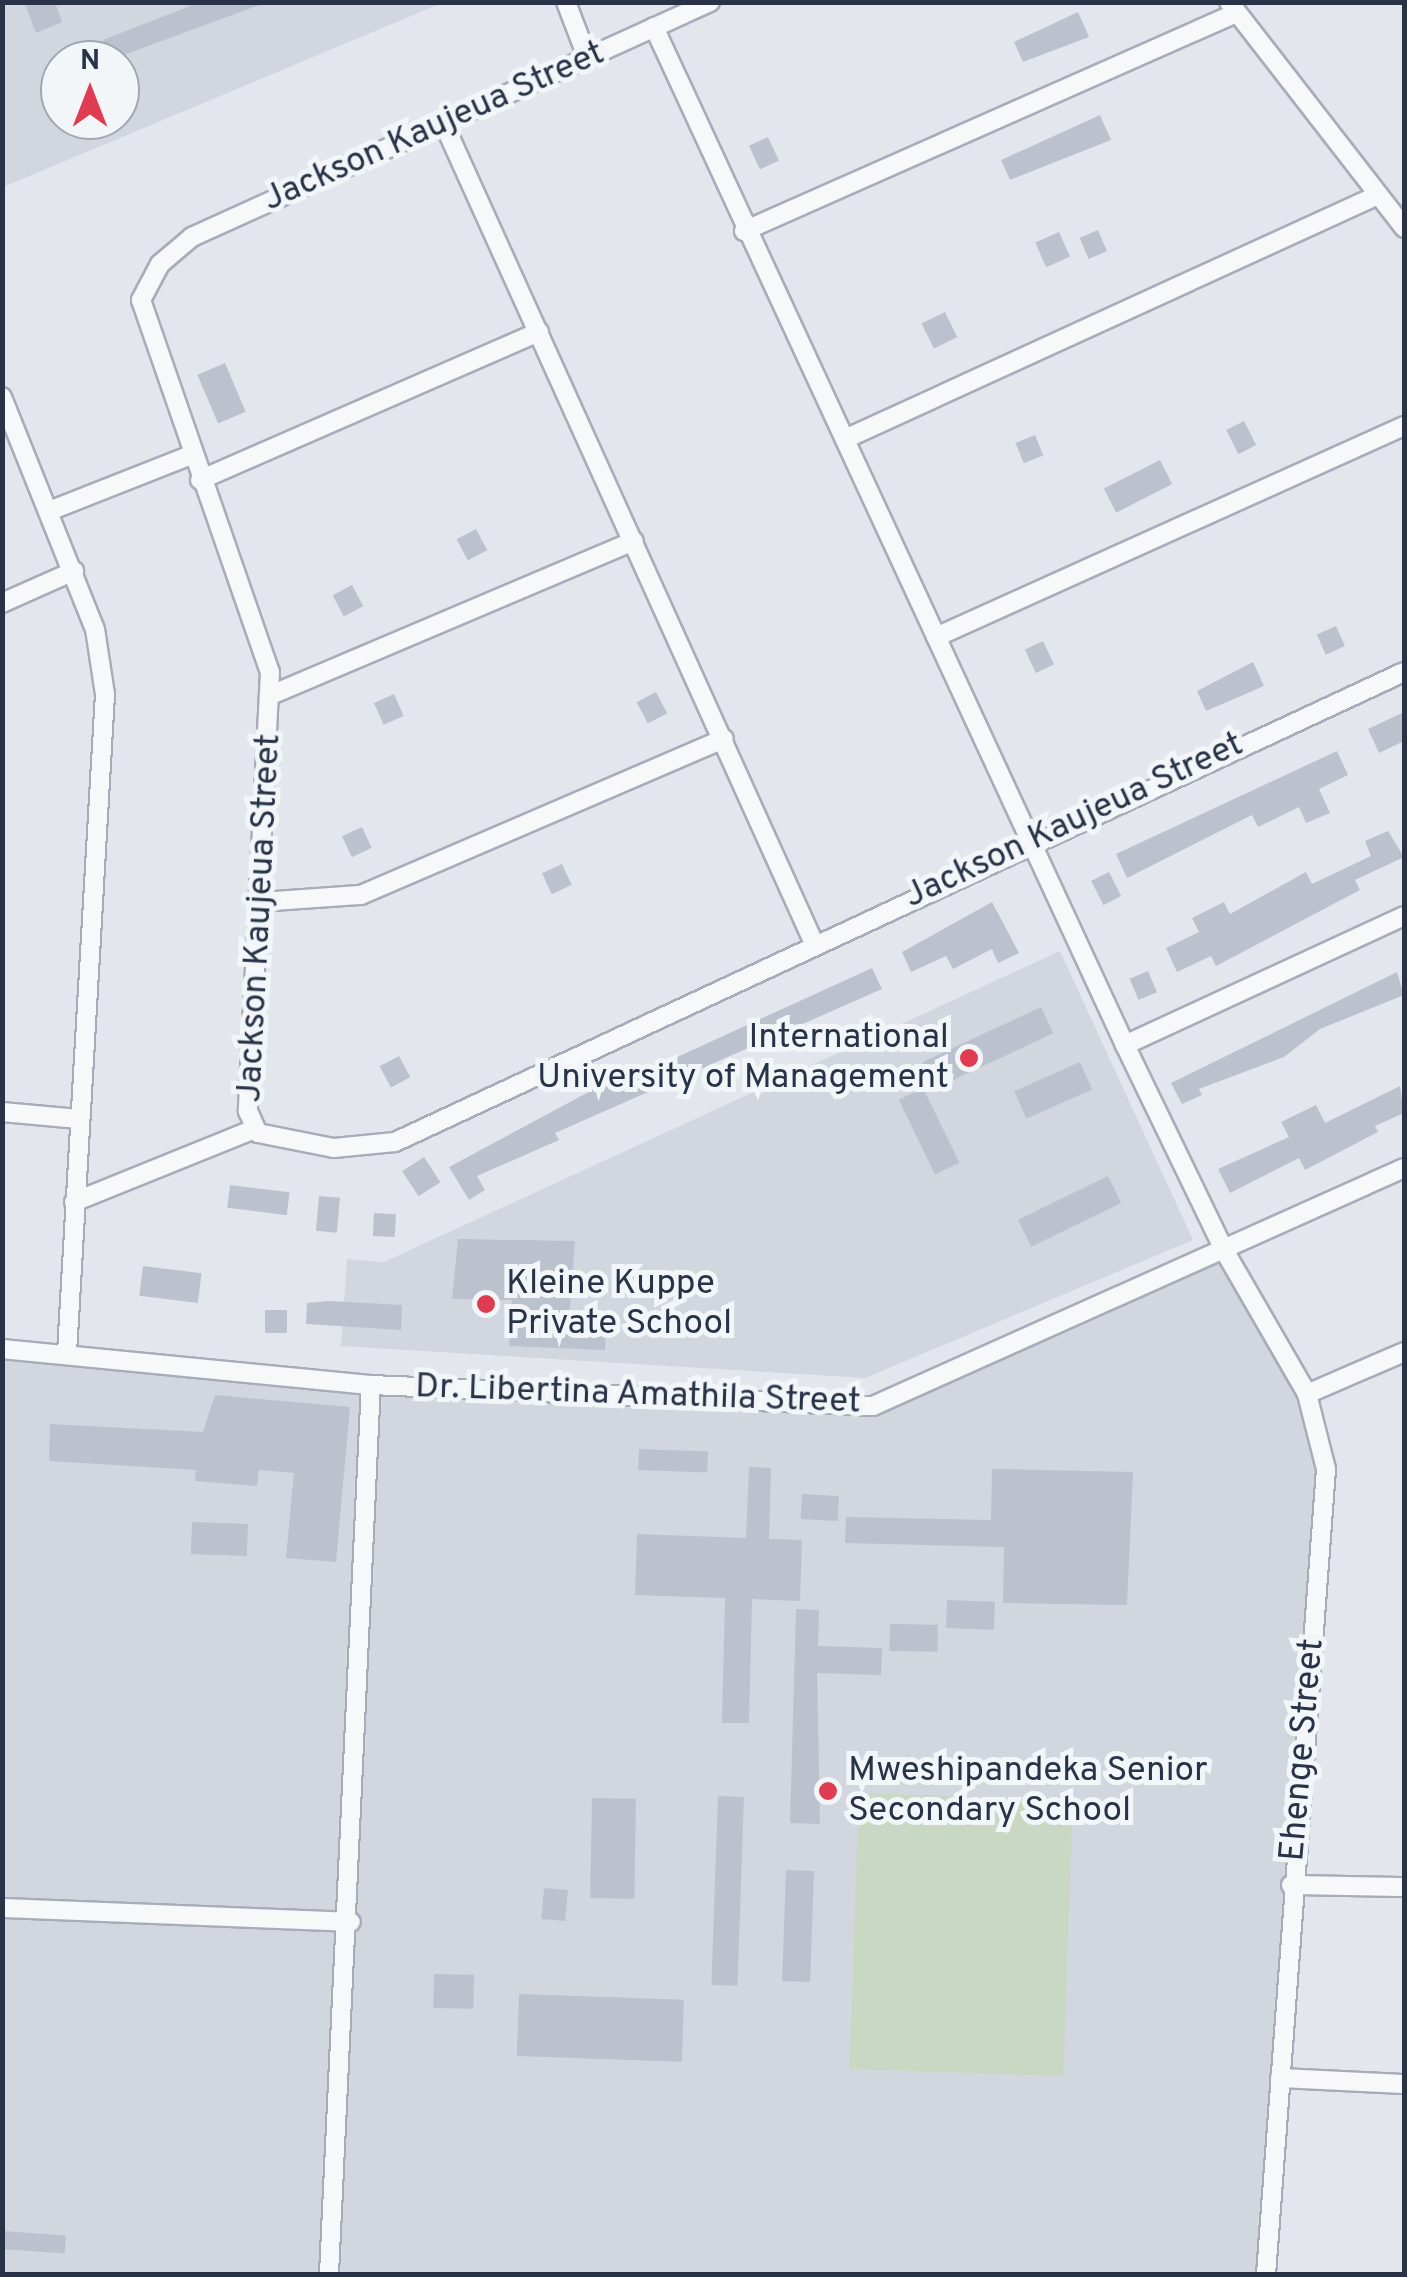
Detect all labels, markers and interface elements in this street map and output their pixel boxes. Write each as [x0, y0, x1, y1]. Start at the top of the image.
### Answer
street label: Jackson Kaujeua Street [257, 33, 611, 221]
north arrow [40, 40, 140, 140]
text: N [80, 44, 100, 80]
street label: Jackson Kaujeua Street [898, 724, 1250, 918]
street label: Jackson Kaujeua Street [229, 732, 291, 1104]
place label: International University of Management [537, 1017, 949, 1099]
marker: International University of Management [958, 1047, 980, 1069]
place label: Kleine Kuppe Private School [506, 1263, 732, 1345]
marker: Kleine Kuppe Private School [475, 1293, 497, 1315]
street label: Dr. Libertina Amathila Street [414, 1366, 862, 1424]
street label: Ehenge Street [1272, 1637, 1334, 1863]
place label: Mweshipandeka Senior Secondary School [848, 1750, 1208, 1832]
marker: Mweshipandeka Senior Secondary School [817, 1780, 839, 1802]

